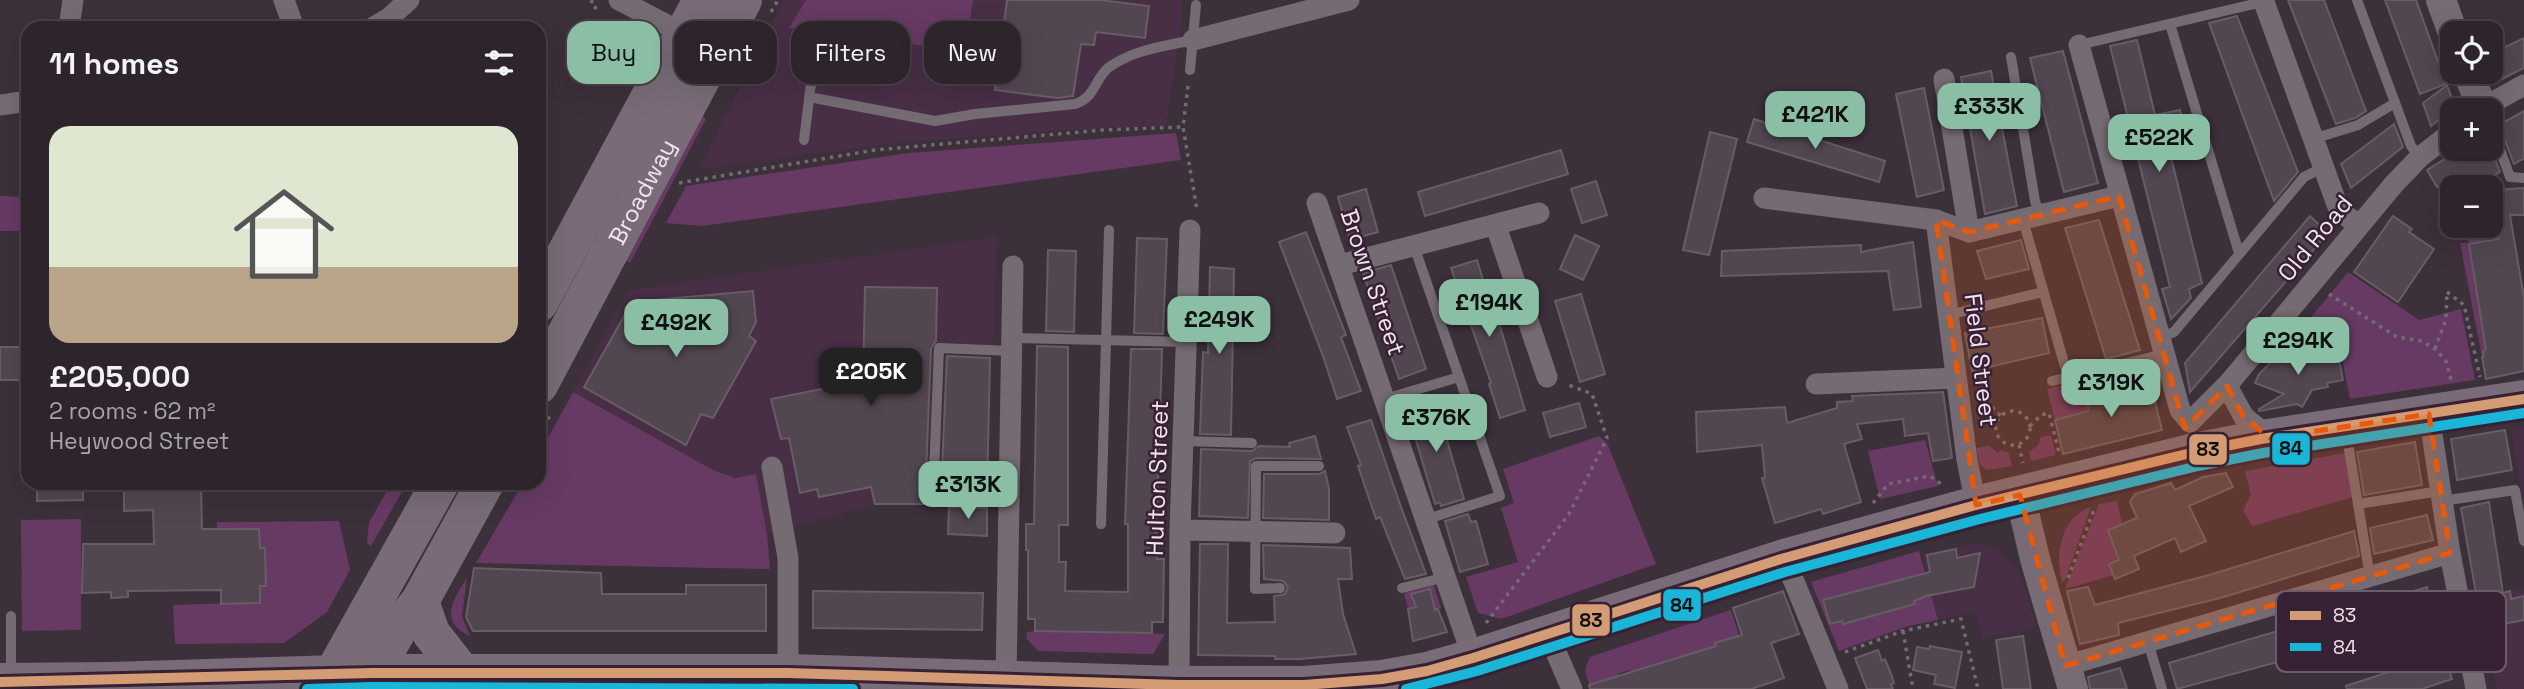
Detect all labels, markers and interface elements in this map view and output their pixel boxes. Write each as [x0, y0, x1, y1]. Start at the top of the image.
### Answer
chip: Buy [567, 21, 660, 84]
chip: Rent [674, 21, 777, 84]
chip: Filters [791, 21, 910, 84]
chip: New [924, 21, 1021, 84]
map controls [2440, 21, 2503, 238]
button: locate [2440, 21, 2503, 84]
text: 11 homes [49, 44, 179, 83]
icon: filters [480, 44, 518, 82]
pin: £333K [1940, 83, 2038, 143]
text: £333K [1953, 91, 2025, 121]
pin: £421K [1766, 92, 1864, 151]
button: + [2440, 98, 2503, 161]
text: £421K [1781, 99, 1849, 129]
pin: £522K [2110, 114, 2208, 174]
text: £522K [2124, 122, 2194, 152]
street label: Broadway [601, 133, 682, 250]
icon: home [221, 171, 347, 297]
button: − [2440, 175, 2503, 238]
street label: Old Road [2271, 188, 2359, 288]
street label: Brown Street [1334, 205, 1412, 359]
pin: £194K [1440, 280, 1538, 339]
text: £194K [1455, 287, 1523, 317]
street label: Field Street [1957, 292, 2005, 428]
pin: £249K [1170, 296, 1268, 356]
pin: £492K [627, 300, 725, 359]
text: £249K [1183, 304, 1255, 334]
text: £492K [640, 307, 712, 337]
pin: £294K [2249, 318, 2347, 377]
text: £294K [2262, 325, 2334, 355]
pin: £205K [822, 348, 920, 408]
text: £205K [835, 356, 907, 386]
text: £205,000 [49, 357, 190, 396]
pin: £319K [2062, 360, 2160, 419]
text: £319K [2077, 367, 2145, 397]
pin: £376K [1387, 394, 1485, 454]
text: 2 rooms · 62 m² [49, 396, 215, 426]
street label: Hulton Street [1139, 400, 1175, 556]
text: £376K [1401, 402, 1471, 432]
text: Heywood Street [49, 426, 229, 456]
line badge: 84 [2271, 432, 2311, 466]
line badge: 83 [2188, 433, 2228, 466]
text: 84 [2279, 436, 2303, 461]
text: 83 [2197, 437, 2219, 462]
pin: £313K [919, 462, 1017, 521]
text: £313K [934, 469, 1002, 499]
line badge: 84 [1662, 588, 1702, 622]
legend [2276, 591, 2506, 672]
text: 84 [1670, 593, 1694, 618]
line badge: 83 [1571, 603, 1611, 637]
text: 83 [2333, 603, 2356, 628]
text: 83 [1580, 608, 1602, 633]
text: 84 [2333, 635, 2357, 660]

